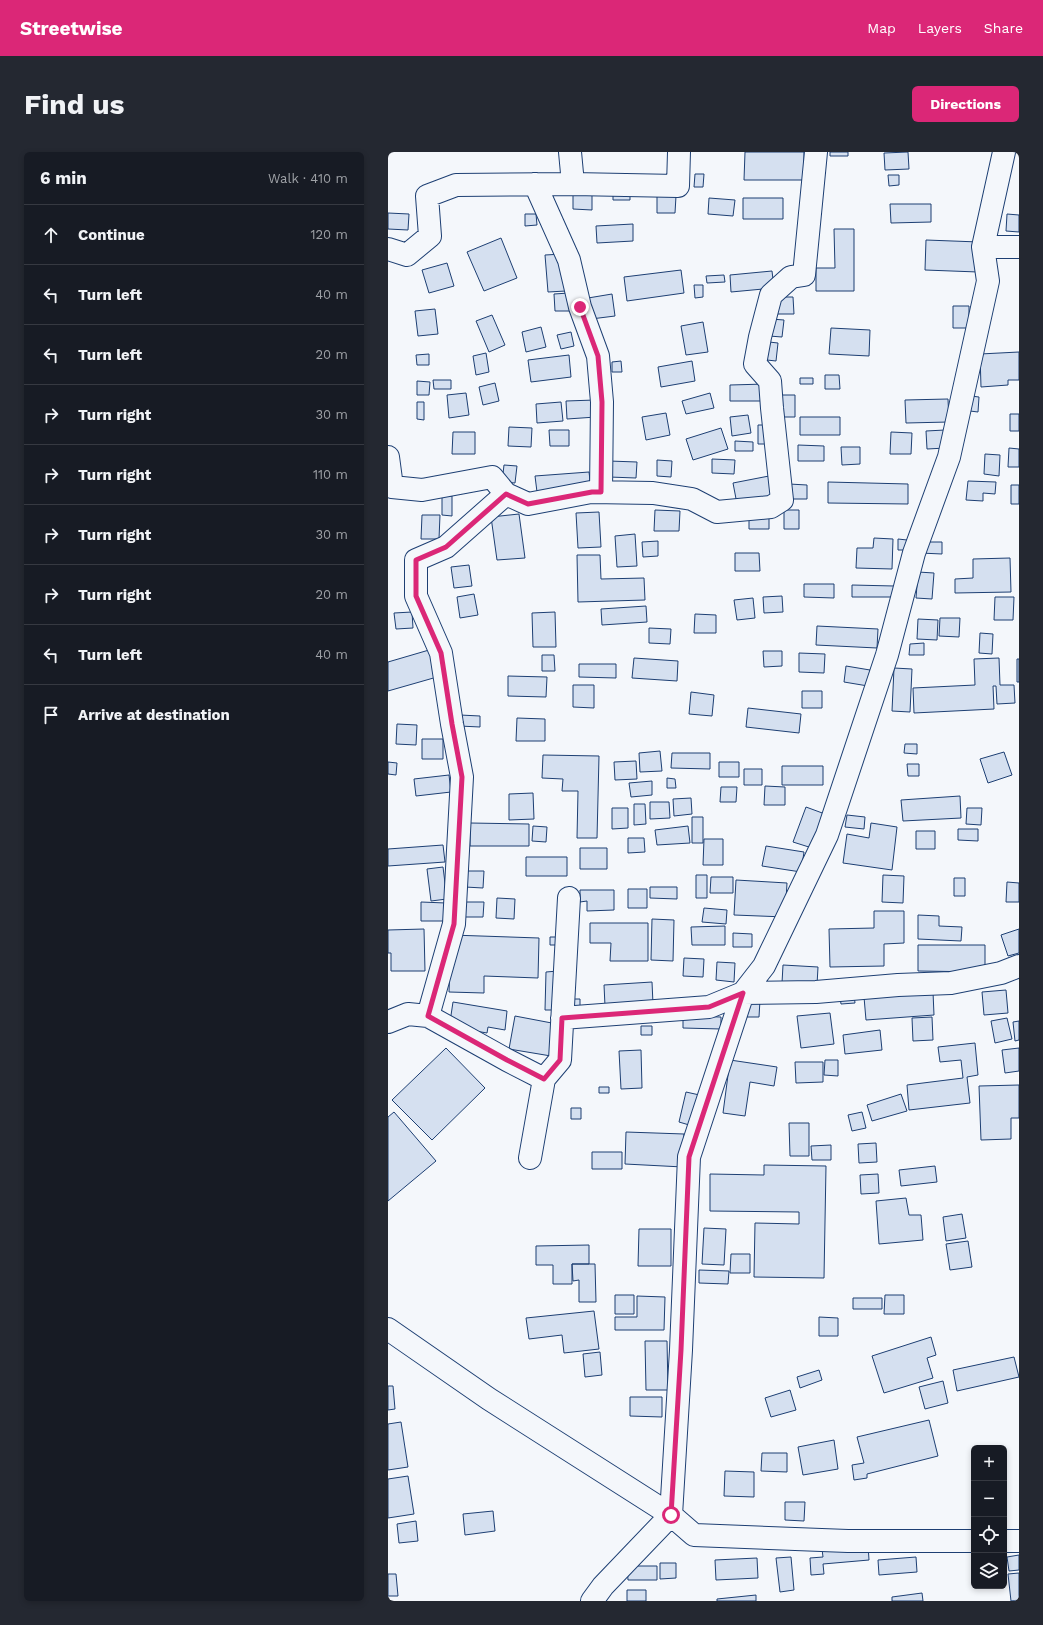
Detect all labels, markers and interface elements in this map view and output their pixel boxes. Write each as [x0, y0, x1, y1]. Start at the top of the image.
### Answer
text: Streetwise [20, 17, 123, 40]
text: Map [867, 20, 896, 36]
text: Layers [918, 20, 962, 36]
text: Share [984, 20, 1023, 36]
button: Directions [912, 86, 1019, 122]
text: Find us [24, 88, 124, 121]
text: 6 min [40, 168, 87, 188]
text: Walk · 410 m [268, 171, 348, 186]
icon: ahead [40, 224, 62, 246]
text: Continue [78, 226, 145, 244]
text: 120 m [310, 227, 348, 242]
icon: left [40, 284, 62, 306]
text: Turn left [78, 286, 142, 304]
text: 40 m [315, 287, 348, 302]
route end [571, 298, 589, 316]
icon: left [40, 344, 62, 366]
text: Turn left [78, 346, 142, 364]
text: 20 m [316, 347, 348, 362]
icon: right [40, 404, 62, 426]
text: Turn right [78, 406, 151, 424]
text: 30 m [316, 407, 348, 422]
icon: right [40, 464, 62, 486]
text: Turn right [78, 466, 151, 484]
text: 110 m [313, 467, 348, 482]
icon: right [40, 524, 62, 546]
text: Turn right [78, 526, 151, 544]
text: 30 m [316, 527, 348, 542]
icon: right [40, 584, 62, 606]
text: Turn right [78, 586, 151, 604]
text: 20 m [316, 587, 348, 602]
icon: left [40, 644, 62, 666]
text: Turn left [78, 646, 142, 664]
text: 40 m [315, 647, 348, 662]
icon: arrive [40, 704, 62, 726]
text: Arrive at destination [78, 706, 230, 724]
map controls [971, 1445, 1007, 1589]
button: + [971, 1445, 1007, 1481]
button: − [971, 1481, 1007, 1517]
route start [662, 1506, 680, 1524]
button: locate [971, 1517, 1007, 1553]
button: layers [971, 1553, 1007, 1589]

